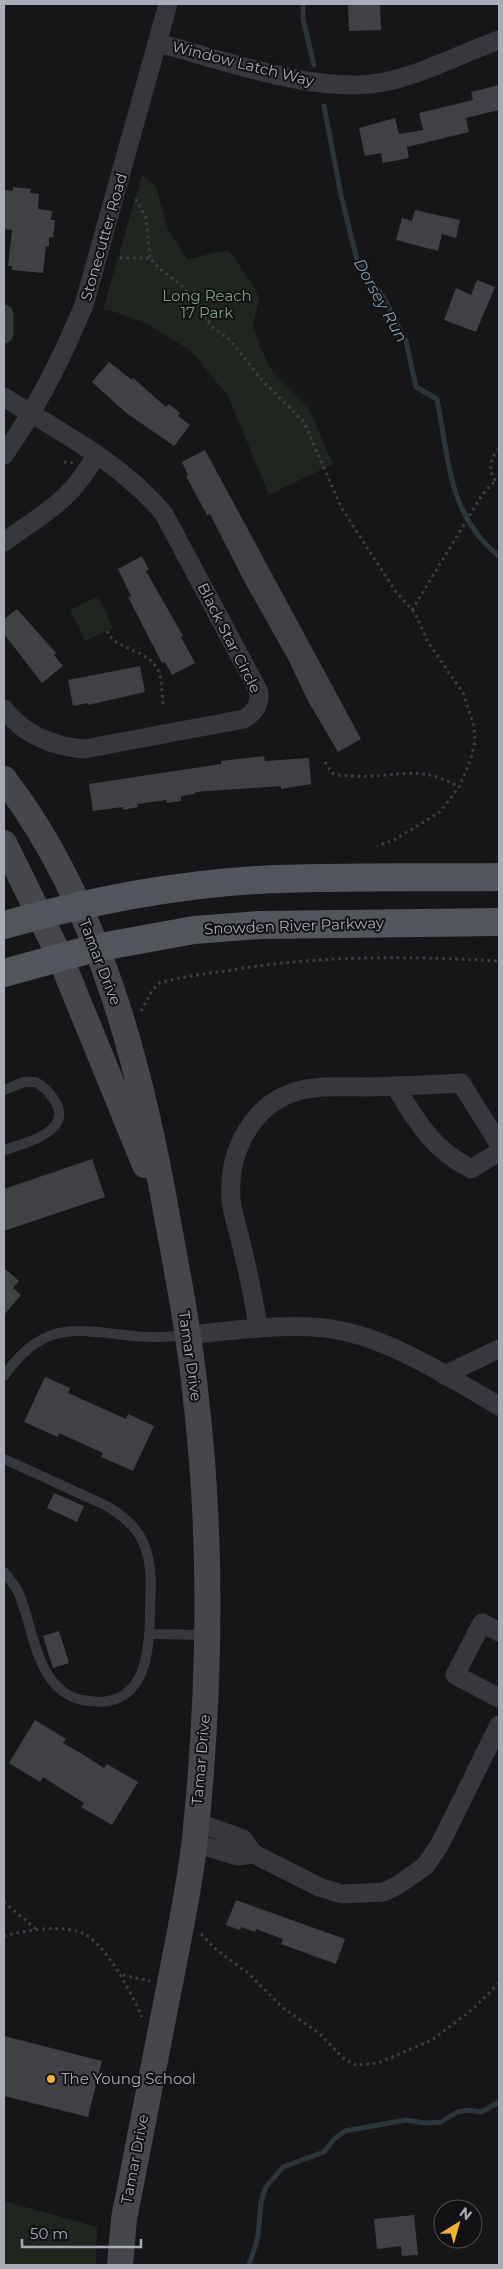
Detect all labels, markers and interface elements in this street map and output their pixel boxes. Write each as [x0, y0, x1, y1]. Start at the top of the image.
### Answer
street label: Window Latch Way [170, 37, 317, 91]
street label: Stonecutter Road [76, 171, 131, 303]
water label: Dorsey Run [350, 255, 411, 346]
park label: Long Reach 17 Park [162, 286, 252, 322]
street label: Black Star Circle [193, 579, 265, 696]
street label: Snowden River Parkway [204, 913, 385, 938]
street label: Tamar Drive [75, 916, 126, 1008]
street label: Tamar Drive [175, 1310, 206, 1402]
street label: Tamar Drive [187, 1714, 214, 1806]
place label: The Young School [61, 2069, 196, 2088]
marker: The Young School [45, 2073, 57, 2085]
street label: Tamar Drive [116, 2112, 153, 2205]
north arrow [433, 2199, 483, 2249]
text: N [456, 2203, 476, 2224]
scale bar [22, 2216, 141, 2248]
text: 50 m [30, 2224, 68, 2243]

